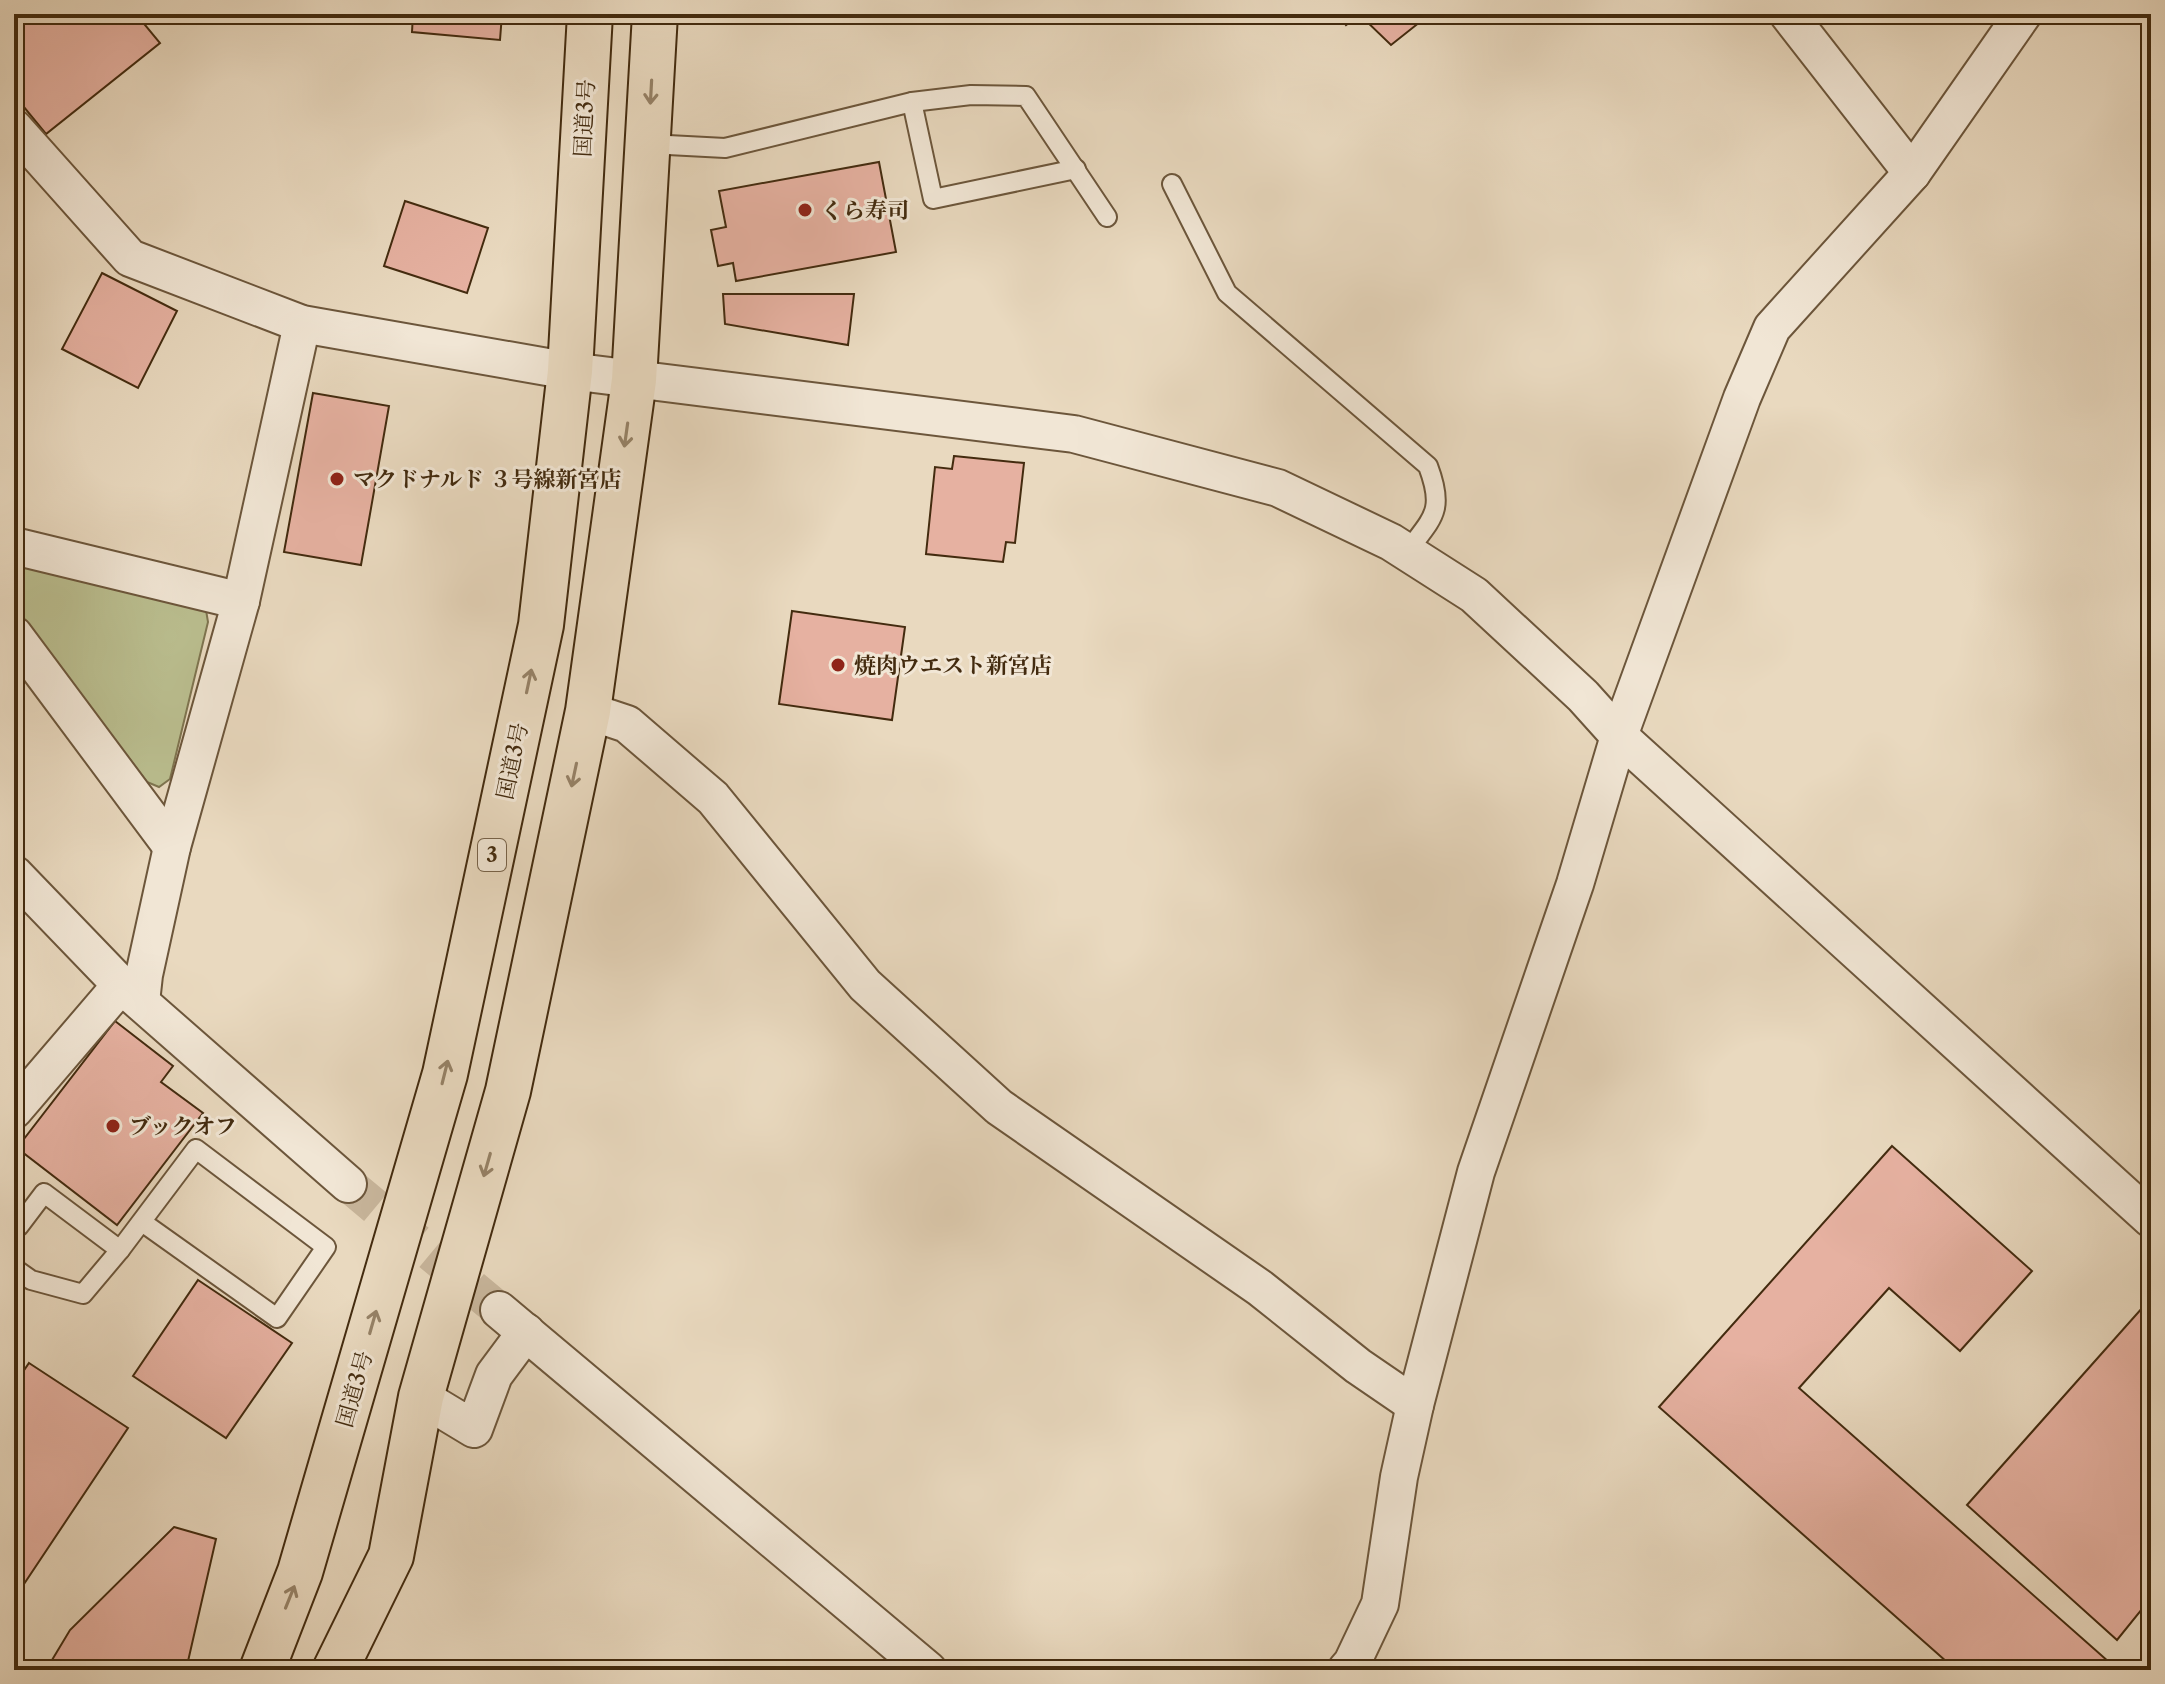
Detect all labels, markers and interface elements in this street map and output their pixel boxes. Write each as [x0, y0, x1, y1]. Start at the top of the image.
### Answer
street label: 国道3号 [569, 78, 600, 158]
one-way arrow [643, 78, 658, 105]
place label: くら寿司 [821, 197, 909, 224]
marker: くら寿司 [796, 201, 814, 219]
one-way arrow [618, 422, 633, 447]
place label: マクドナルド ３号線新宮店 [353, 466, 621, 493]
marker: マクドナルド ３号線新宮店 [328, 470, 346, 488]
place label: 焼肉ウエスト新宮店 [854, 652, 1052, 679]
marker: 焼肉ウエスト新宮店 [829, 656, 847, 674]
one-way arrow [522, 669, 537, 694]
street label: 国道3号 [491, 720, 534, 802]
one-way arrow [566, 762, 581, 787]
road number: 3 [478, 839, 506, 871]
one-way arrow [438, 1060, 453, 1085]
place label: ブックオフ [129, 1113, 237, 1140]
marker: ブックオフ [104, 1117, 122, 1135]
one-way arrow [479, 1152, 493, 1177]
one-way arrow [366, 1309, 381, 1335]
street label: 国道3号 [331, 1348, 378, 1430]
one-way arrow [284, 1585, 298, 1610]

